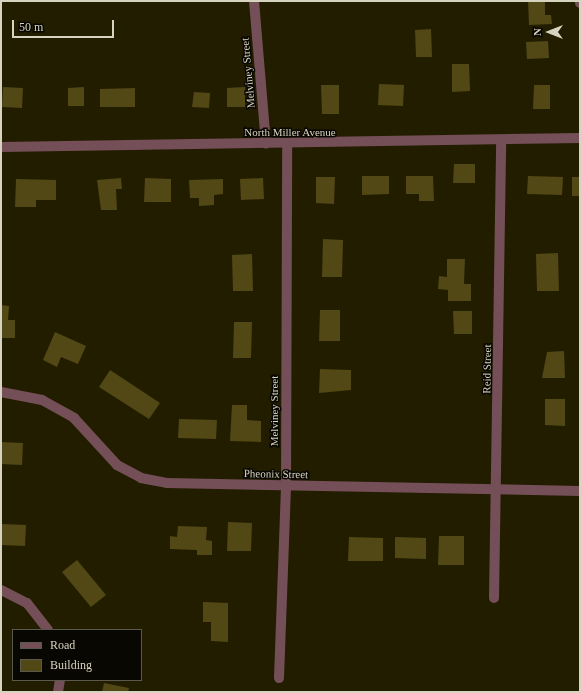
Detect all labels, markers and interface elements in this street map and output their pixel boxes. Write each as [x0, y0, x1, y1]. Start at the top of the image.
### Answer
scale bar [14, 12, 116, 38]
north arrow [529, 12, 569, 52]
text: 50 m [19, 20, 43, 34]
text: N [531, 28, 543, 36]
street label: Melviney Street [238, 37, 258, 109]
street label: North Miller Avenue [244, 125, 336, 139]
street label: Reid Street [480, 344, 494, 394]
street label: Melviney Street [267, 376, 281, 446]
street label: Pheonix Street [244, 467, 308, 481]
legend [12, 629, 142, 681]
text: Road [50, 638, 75, 652]
text: Building [50, 658, 92, 672]

